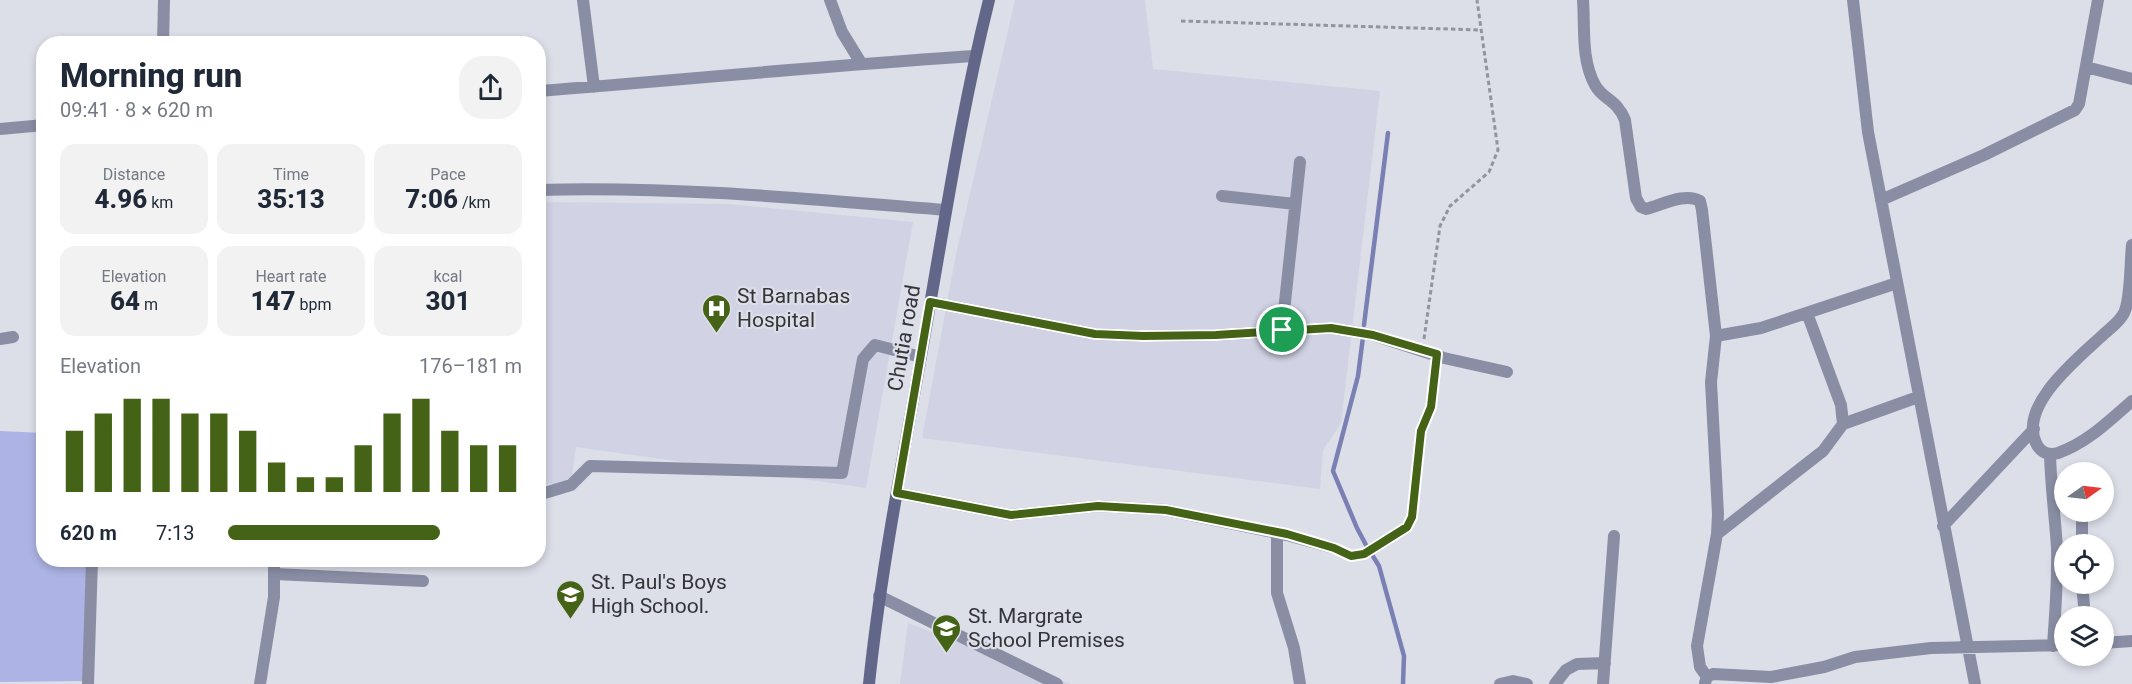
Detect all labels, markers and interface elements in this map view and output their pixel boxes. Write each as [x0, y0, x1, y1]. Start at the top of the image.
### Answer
text: Morning run [60, 56, 242, 95]
button: share [459, 56, 522, 119]
text: 09:41 · 8 × 620 m [60, 98, 213, 122]
text: Distance [103, 165, 165, 184]
text: Time [273, 165, 309, 184]
text: Pace [430, 165, 466, 184]
text: 4.96 [95, 184, 147, 214]
text: 35:13 [257, 184, 325, 214]
text: 7:06 [405, 184, 458, 214]
text: km [147, 193, 173, 212]
text: /km [458, 193, 491, 212]
text: Elevation [102, 267, 166, 286]
text: Heart rate [255, 267, 327, 286]
text: kcal [434, 267, 462, 286]
street label: Chutia road [883, 283, 925, 393]
place label: St Barnabas Hospital [737, 284, 850, 332]
text: 64 [110, 286, 140, 316]
text: 147 [251, 286, 296, 316]
text: 301 [426, 286, 470, 316]
hospital icon: St Barnabas Hospital [700, 292, 732, 334]
text: m [140, 295, 158, 314]
text: bpm [296, 295, 331, 314]
pin [1256, 304, 1307, 355]
icon: arrive [1265, 313, 1298, 346]
text: Elevation [60, 354, 141, 378]
text: 176–181 m [419, 354, 522, 378]
north arrow [2054, 462, 2114, 522]
map controls [2054, 462, 2114, 666]
text: 620 m [60, 521, 117, 545]
text: 7:13 [156, 521, 195, 545]
button: locate [2054, 534, 2114, 594]
place label: St. Paul's Boys High School. [591, 570, 727, 618]
school or university icon: St. Paul's Boys High School. [554, 578, 586, 620]
place label: St. Margrate School Premises [968, 604, 1125, 652]
button: layers [2054, 606, 2114, 666]
school or university icon: St. Margrate School Premises [931, 612, 963, 654]

